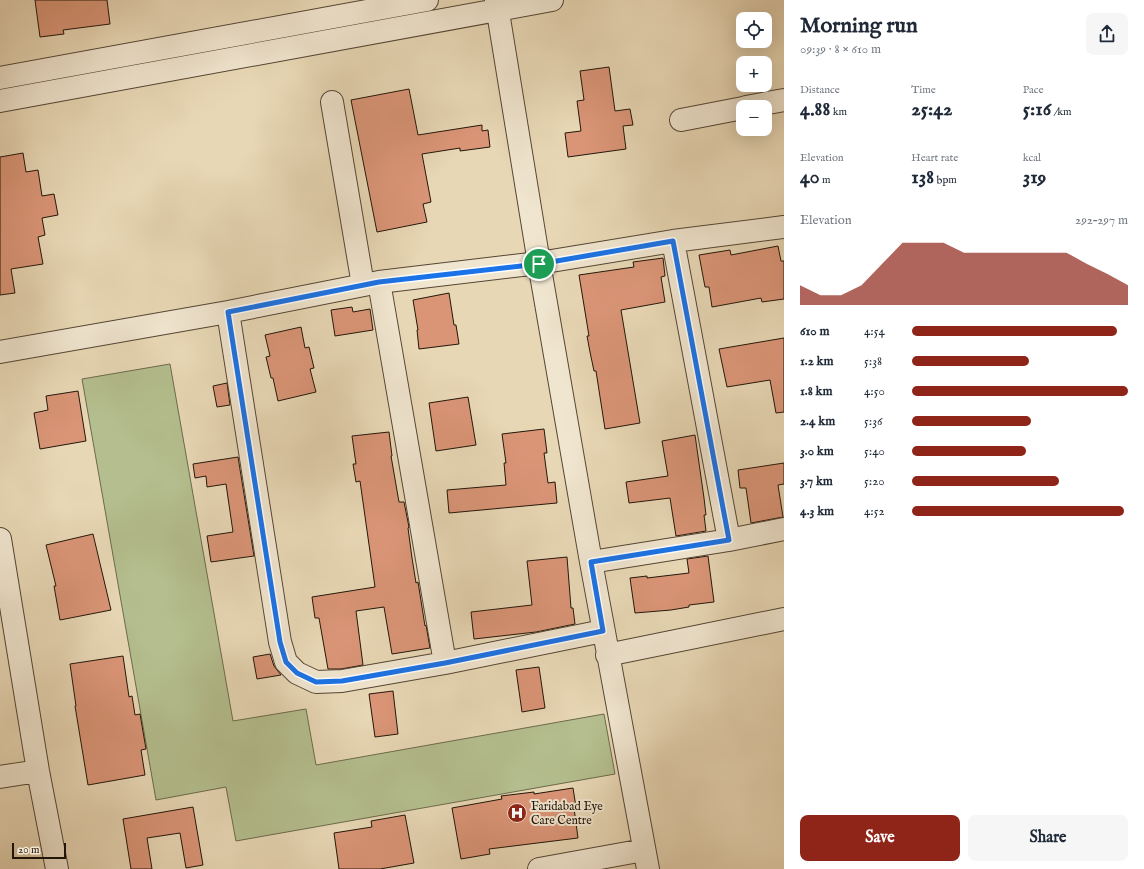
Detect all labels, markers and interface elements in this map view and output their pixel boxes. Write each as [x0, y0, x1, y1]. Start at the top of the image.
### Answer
map controls [736, 12, 772, 136]
button: locate [736, 12, 772, 48]
text: Morning run [800, 12, 918, 40]
button: share [1086, 13, 1128, 55]
text: 09:39 · 8 × 610 m [800, 41, 881, 58]
button: + [736, 56, 772, 92]
text: Distance [800, 83, 840, 97]
text: Time [911, 83, 936, 97]
text: Pace [1023, 83, 1043, 97]
text: 4.88 [800, 97, 830, 122]
text: 25:42 [911, 97, 952, 122]
text: 5:16 [1023, 97, 1051, 122]
button: − [736, 100, 772, 136]
text: km [830, 105, 847, 119]
text: /km [1051, 105, 1072, 119]
text: Elevation [800, 151, 844, 165]
text: Heart rate [911, 151, 958, 165]
text: kcal [1023, 151, 1041, 165]
text: 40 [800, 165, 820, 190]
text: 138 [911, 165, 934, 190]
text: 319 [1023, 165, 1046, 190]
text: m [820, 173, 831, 187]
text: bpm [934, 173, 957, 187]
text: Elevation [800, 212, 852, 229]
text: 292–297 m [1075, 212, 1128, 229]
pin [522, 247, 556, 281]
icon: arrive [528, 253, 550, 275]
text: 610 m [800, 323, 829, 340]
text: 4:54 [864, 323, 885, 340]
text: 1.2 km [800, 353, 834, 370]
text: 5:38 [864, 353, 882, 370]
text: 1.8 km [800, 383, 833, 400]
text: 4:50 [864, 383, 885, 400]
text: 2.4 km [800, 413, 835, 430]
text: 5:36 [864, 413, 882, 430]
text: 3.0 km [800, 443, 834, 460]
text: 5:40 [864, 443, 885, 460]
text: 3.7 km [800, 473, 833, 490]
text: 5:20 [864, 473, 885, 490]
text: 4.3 km [800, 503, 834, 520]
text: 4:52 [864, 503, 885, 520]
place label: Faridabad Eye Care Centre [531, 799, 603, 828]
hospital icon: Faridabad Eye Care Centre [506, 802, 528, 824]
button: Save [800, 815, 960, 861]
button: Share [968, 815, 1128, 861]
scale bar [12, 841, 66, 860]
text: 20 m [18, 843, 39, 857]

